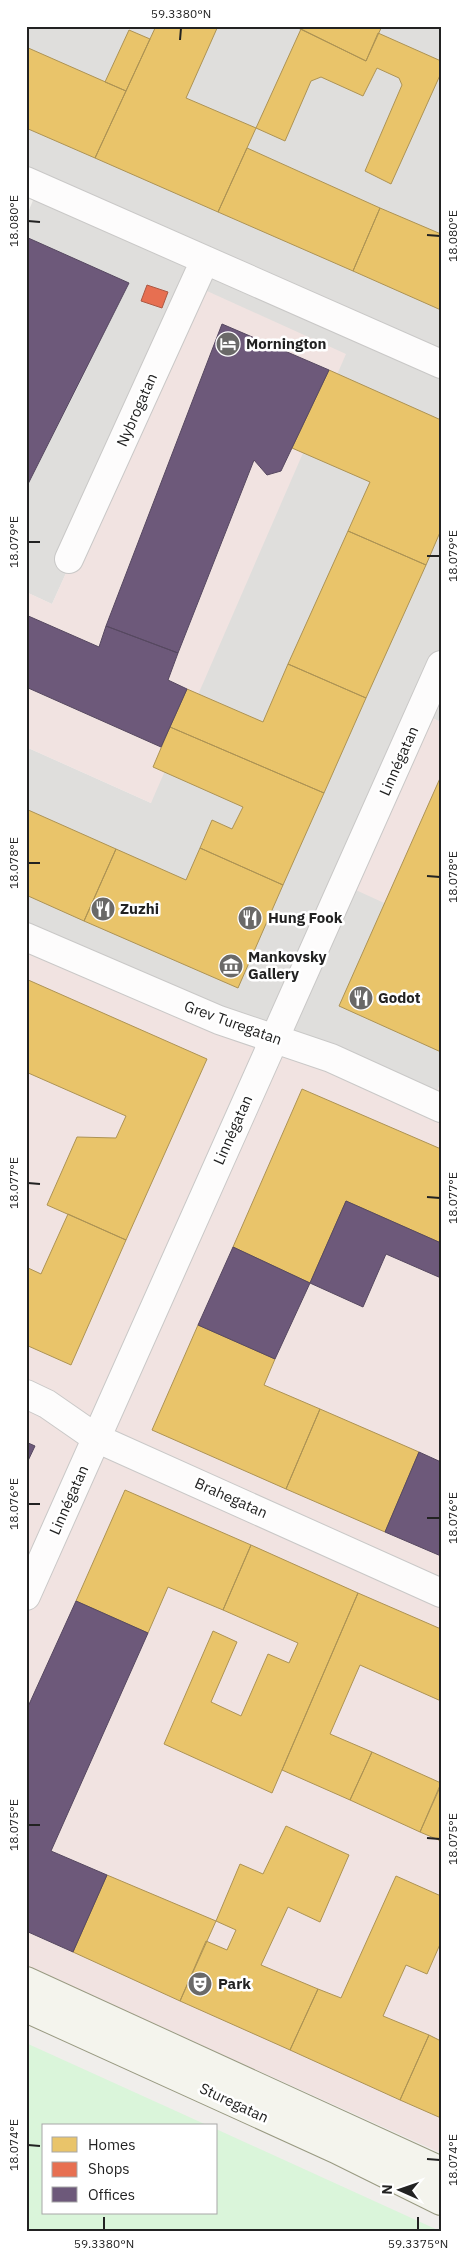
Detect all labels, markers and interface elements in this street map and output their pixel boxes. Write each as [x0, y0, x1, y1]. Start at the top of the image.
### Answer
text: 59.3380°N [151, 6, 211, 21]
text: 18.080°E [6, 195, 21, 247]
text: 18.080°E [445, 210, 460, 262]
hotel icon: Mornington [215, 331, 241, 357]
place label: Mornington [246, 334, 326, 353]
street label: Nybrogatan [112, 370, 161, 449]
text: 18.079°E [6, 516, 21, 568]
text: 18.079°E [445, 530, 460, 582]
street label: Linnégatan [375, 723, 422, 799]
text: 18.078°E [6, 837, 21, 889]
text: 18.078°E [445, 851, 460, 903]
restaurant icon: Zuzhi [90, 896, 116, 922]
place label: Zuzhi [120, 899, 159, 918]
restaurant icon: Hung Fook [237, 905, 263, 931]
place label: Hung Fook [268, 908, 343, 927]
place label: Mankovsky Gallery [248, 947, 327, 983]
museum icon: Mankovsky Gallery [218, 953, 244, 979]
restaurant icon: Godot [348, 985, 374, 1011]
place label: Godot [378, 988, 421, 1007]
street label: Grev Turegatan [182, 996, 285, 1049]
street label: Linnégatan [209, 1092, 256, 1168]
text: 18.077°E [6, 1157, 21, 1209]
text: 18.077°E [445, 1172, 460, 1224]
street label: Linnégatan [45, 1462, 92, 1538]
street label: Brahegatan [192, 1473, 271, 1522]
text: 18.076°E [6, 1478, 21, 1530]
text: 18.076°E [445, 1492, 460, 1544]
text: 18.075°E [6, 1799, 21, 1851]
text: 18.075°E [445, 1813, 460, 1865]
theatre icon: Park [187, 1971, 213, 1997]
place label: Park [218, 1974, 251, 1993]
street label: Sturegatan [197, 2078, 272, 2127]
text: 18.074°E [6, 2119, 21, 2171]
legend [42, 2124, 218, 2214]
text: 18.074°E [445, 2134, 460, 2186]
text: Homes [88, 2135, 136, 2154]
text: Shops [88, 2159, 130, 2178]
north arrow [374, 2164, 424, 2214]
text: N [378, 2184, 396, 2195]
text: Offices [88, 2185, 135, 2204]
text: 59.3380°N [74, 2236, 134, 2251]
text: 59.3375°N [388, 2236, 448, 2251]

